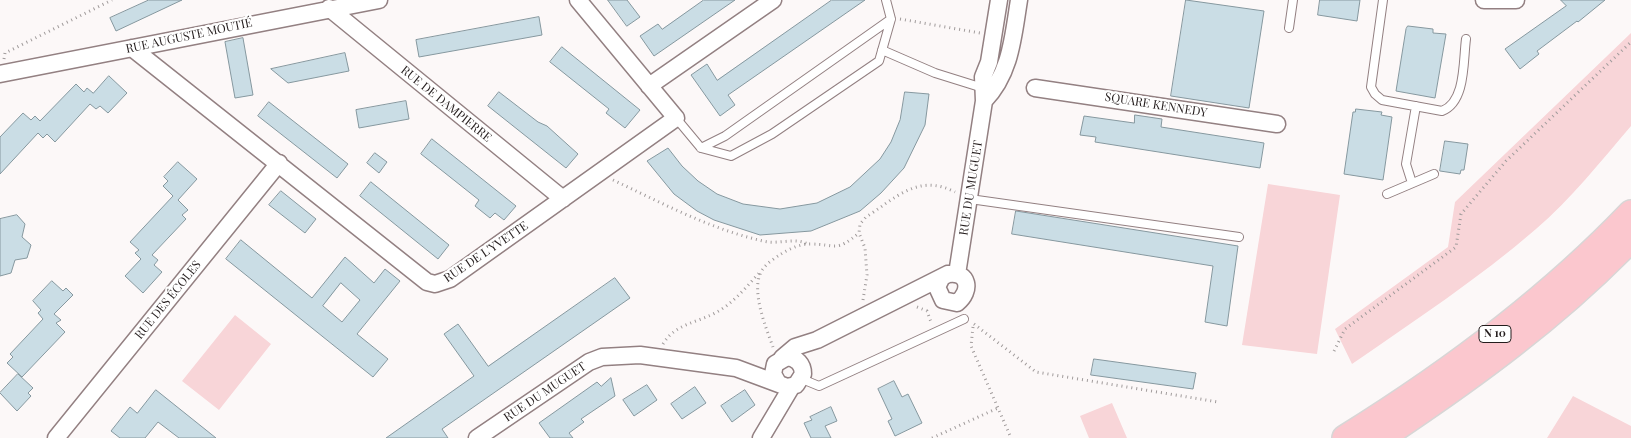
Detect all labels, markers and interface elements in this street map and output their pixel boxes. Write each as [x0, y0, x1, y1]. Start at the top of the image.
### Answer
street label: RUE AUGUSTE MOUTIÉ [124, 16, 254, 56]
street label: RUE DE DAMPIERRE [398, 63, 494, 145]
street label: SQUARE KENNEDY [1104, 90, 1208, 120]
street label: RUE DU MUGUET [956, 140, 986, 236]
street label: RUE DE L'YVETTE [441, 218, 531, 286]
street label: RUE DES ÉCOLES [132, 258, 204, 342]
road number: N 10 [1479, 326, 1511, 342]
street label: RUE DU MUGUET [501, 359, 589, 425]

